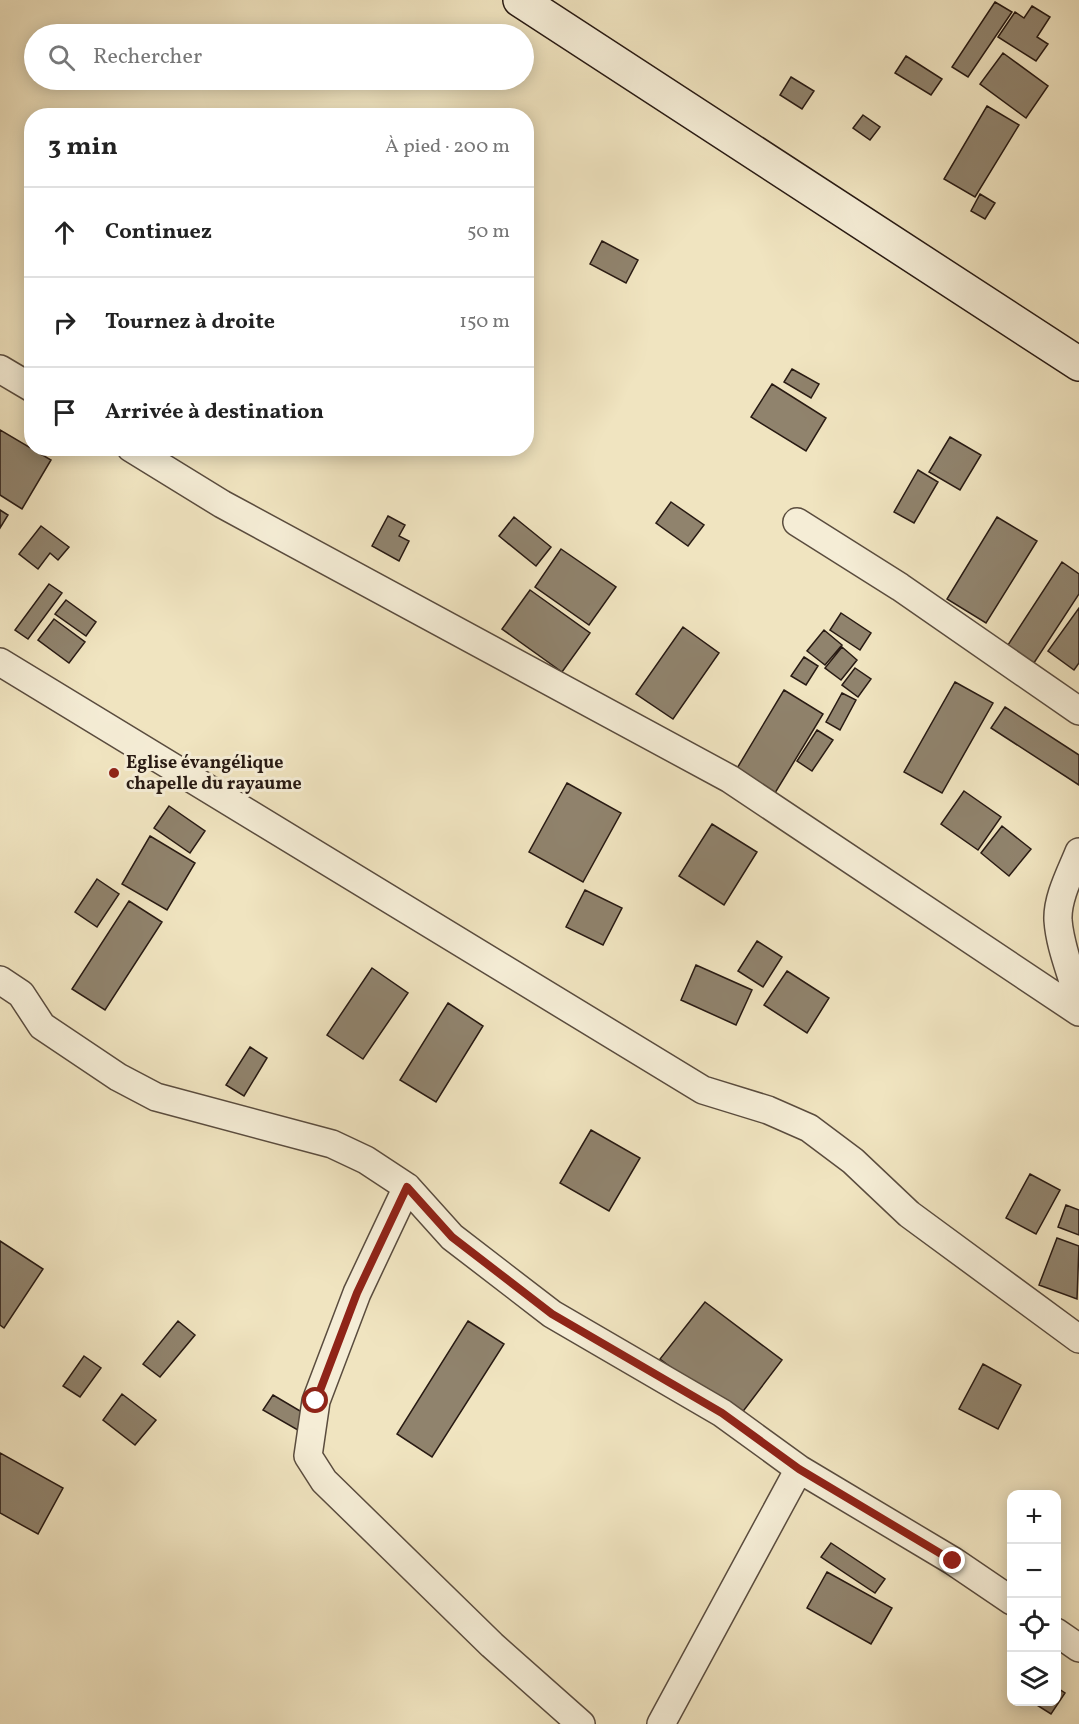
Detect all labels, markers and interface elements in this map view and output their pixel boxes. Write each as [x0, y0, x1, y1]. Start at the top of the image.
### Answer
search box [24, 24, 534, 90]
icon: search [45, 41, 78, 74]
text: Rechercher [93, 42, 202, 73]
text: 3 min [48, 129, 118, 165]
text: À pied · 200 m [385, 133, 510, 161]
icon: ahead [48, 216, 81, 249]
text: Continuez [105, 217, 212, 248]
text: 50 m [467, 218, 510, 246]
icon: right [48, 306, 81, 339]
text: Tournez à droite [105, 307, 275, 338]
text: 150 m [459, 308, 510, 336]
icon: arrive [48, 396, 81, 429]
text: Arrivée à destination [105, 397, 324, 428]
place label: Eglise évangélique chapelle du rayaume [126, 751, 302, 797]
marker: Eglise évangélique chapelle du rayaume [107, 766, 121, 780]
route start [302, 1387, 328, 1413]
map controls [1007, 1490, 1061, 1706]
button: + [1007, 1490, 1061, 1544]
button: − [1007, 1544, 1061, 1598]
route end [939, 1547, 965, 1573]
button: locate [1007, 1598, 1061, 1652]
button: layers [1007, 1652, 1061, 1706]

